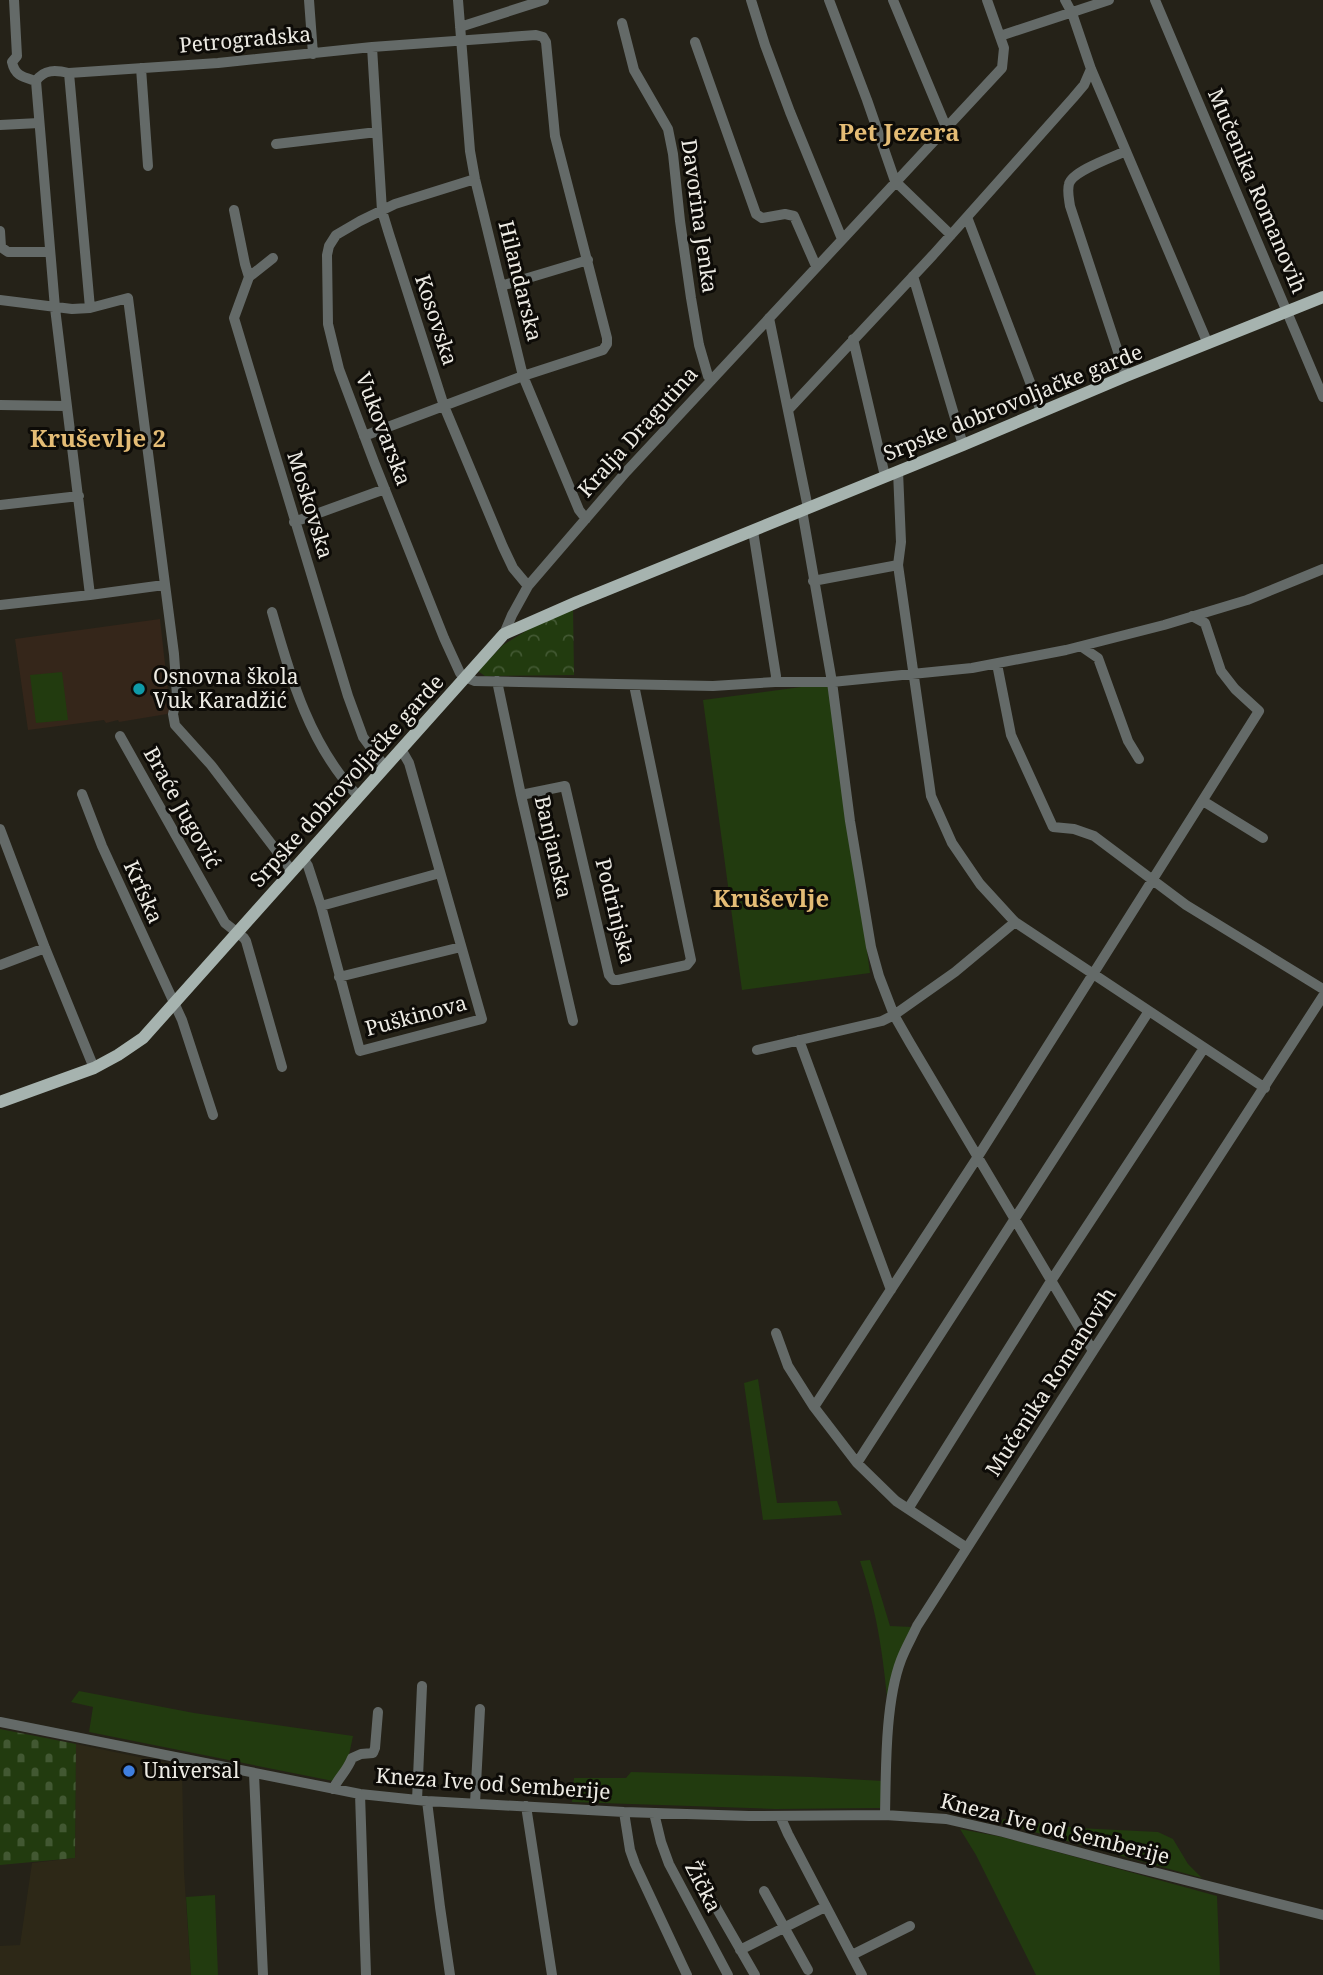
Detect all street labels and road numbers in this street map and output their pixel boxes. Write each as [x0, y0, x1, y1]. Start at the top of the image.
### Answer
street label: Petrogradska [178, 19, 312, 59]
street label: Mučenika Romanovih [1202, 84, 1314, 297]
street label: Davorina Jenka [675, 137, 725, 295]
street label: Hilandarska [492, 217, 549, 344]
street label: Kosovska [409, 271, 465, 369]
street label: Srpske dobrovoljačke garde [879, 337, 1146, 467]
street label: Kralja Dragutina [571, 360, 703, 503]
street label: Vukovarska [350, 368, 418, 489]
street label: Moskovska [281, 448, 341, 562]
street label: Srpske dobrovoljačke garde [243, 668, 449, 893]
street label: Braće Jugović [138, 741, 228, 874]
street label: Banjanska [529, 793, 579, 901]
street label: Podrinjska [589, 855, 643, 966]
street label: Krfska [118, 856, 170, 927]
street label: Puškinova [362, 988, 470, 1042]
street label: Mučenika Romanovih [979, 1282, 1122, 1481]
street label: Kneza Ive od Semberije [375, 1761, 611, 1805]
street label: Kneza Ive od Semberije [938, 1786, 1173, 1870]
street label: Žička [679, 1856, 729, 1917]

